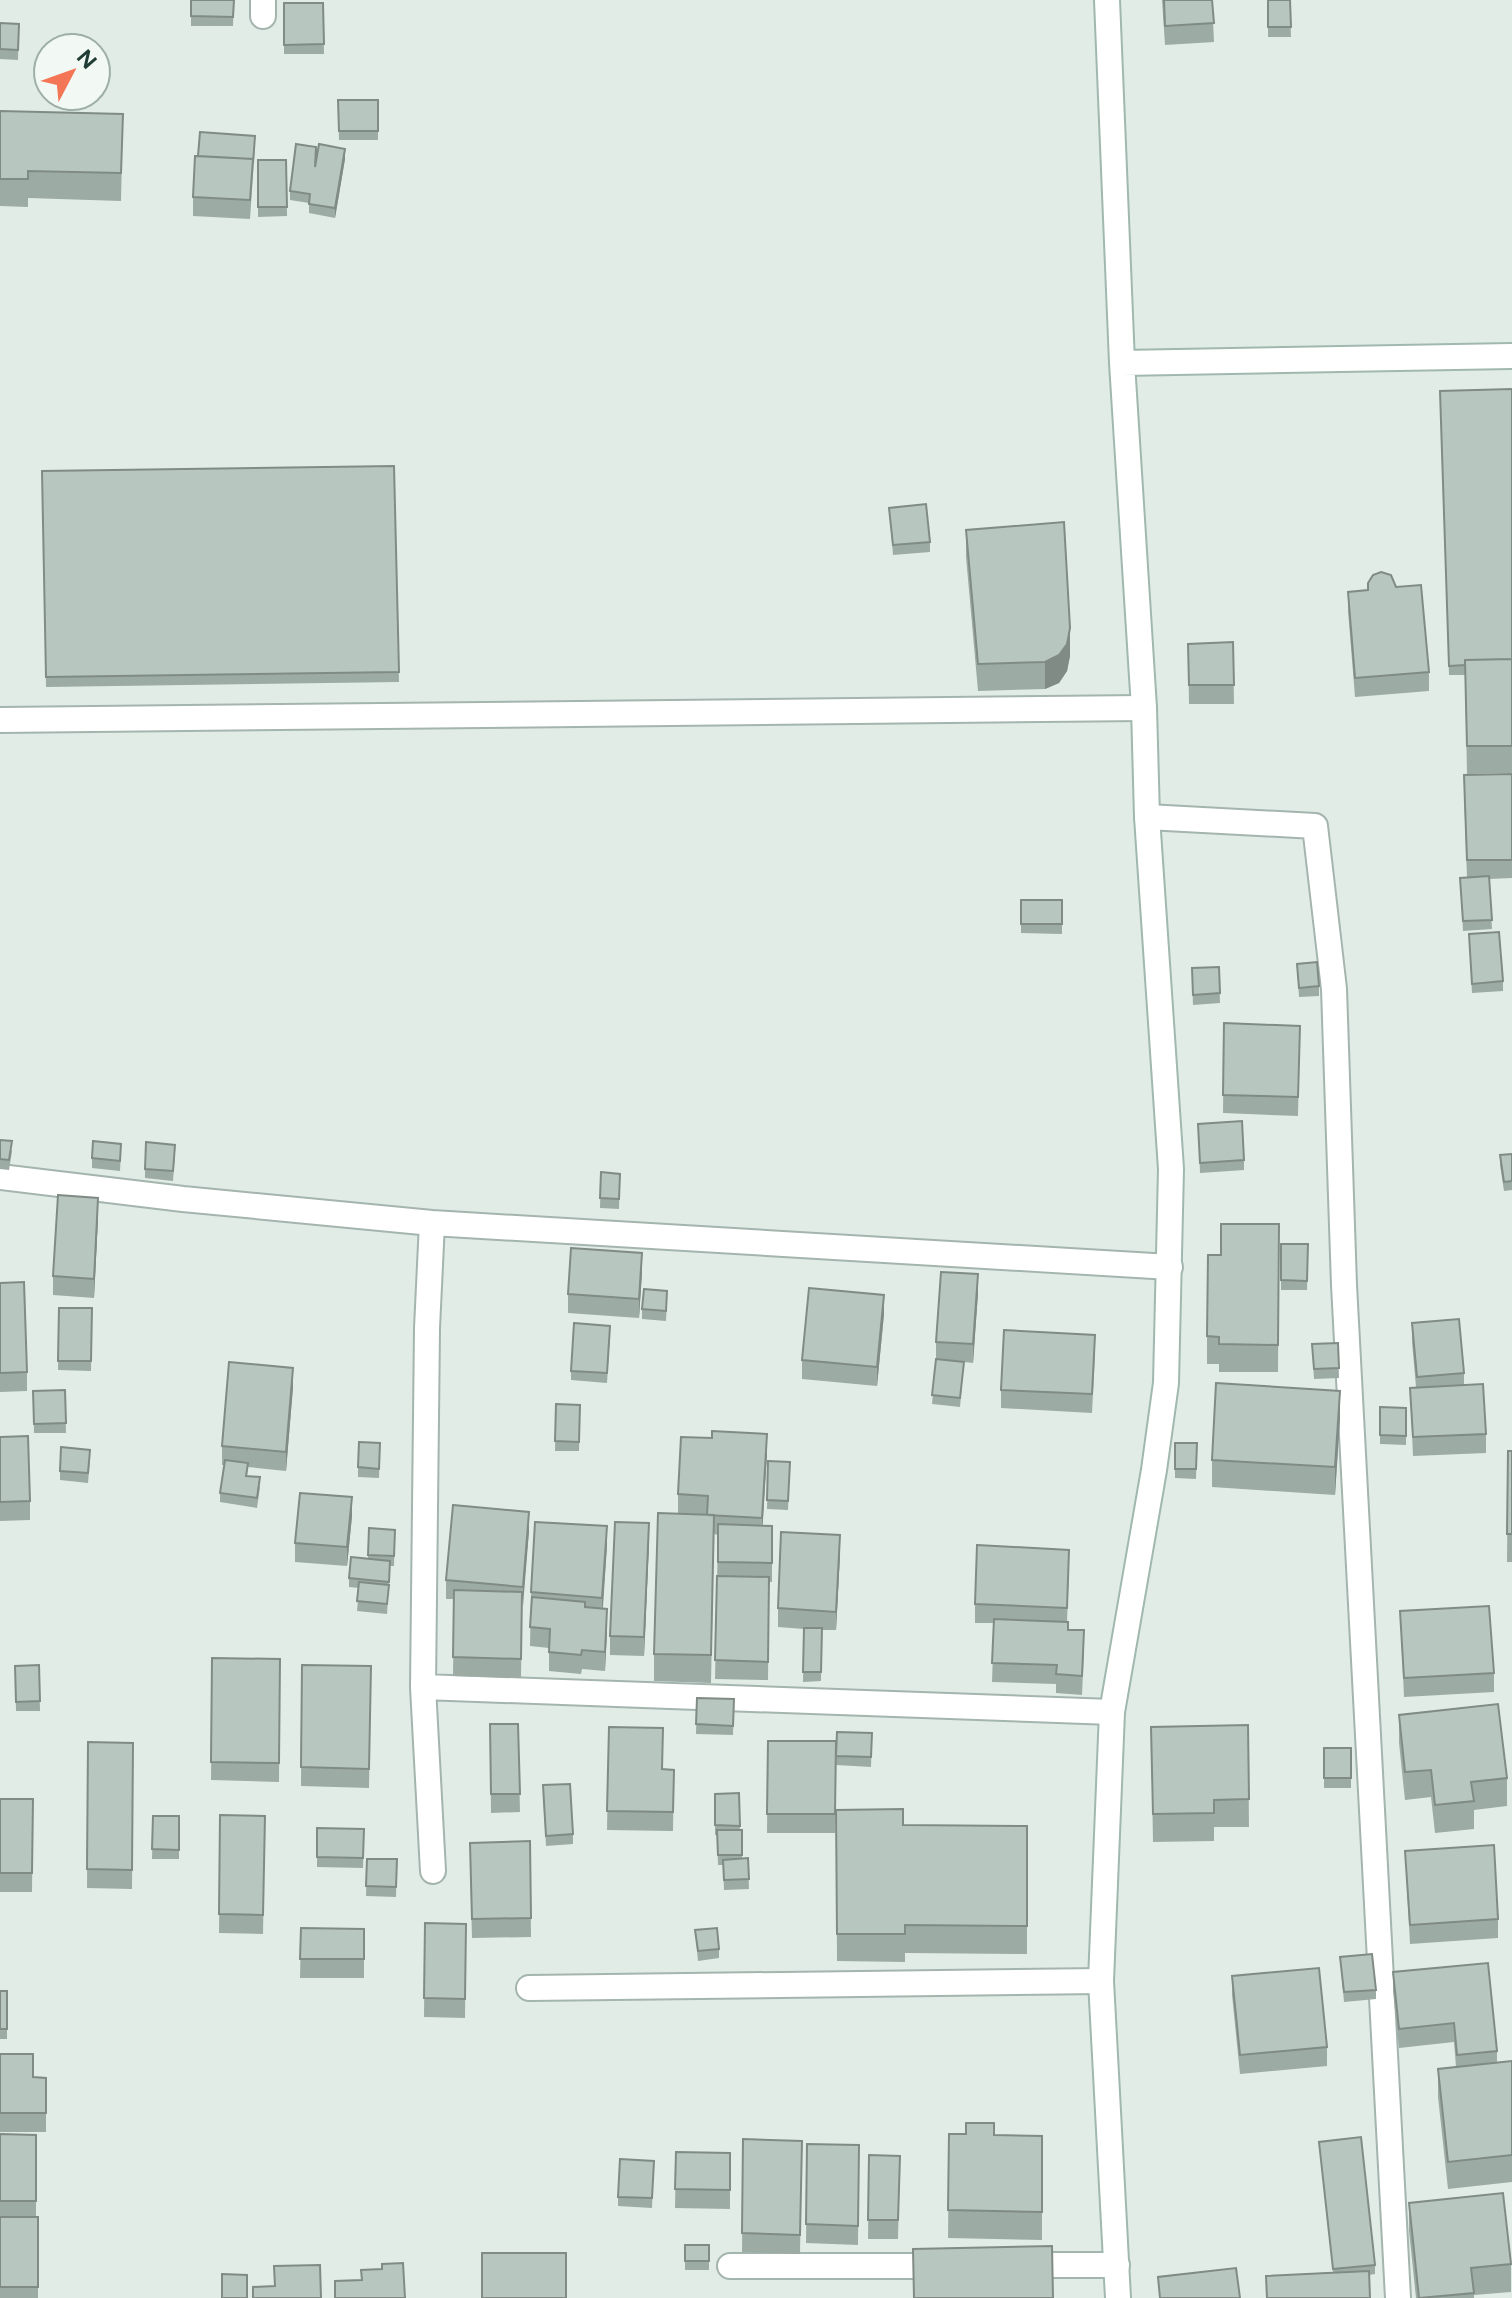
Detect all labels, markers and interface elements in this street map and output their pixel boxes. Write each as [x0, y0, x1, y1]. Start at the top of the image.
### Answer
north arrow [32, 32, 112, 112]
text: N [71, 44, 102, 74]

